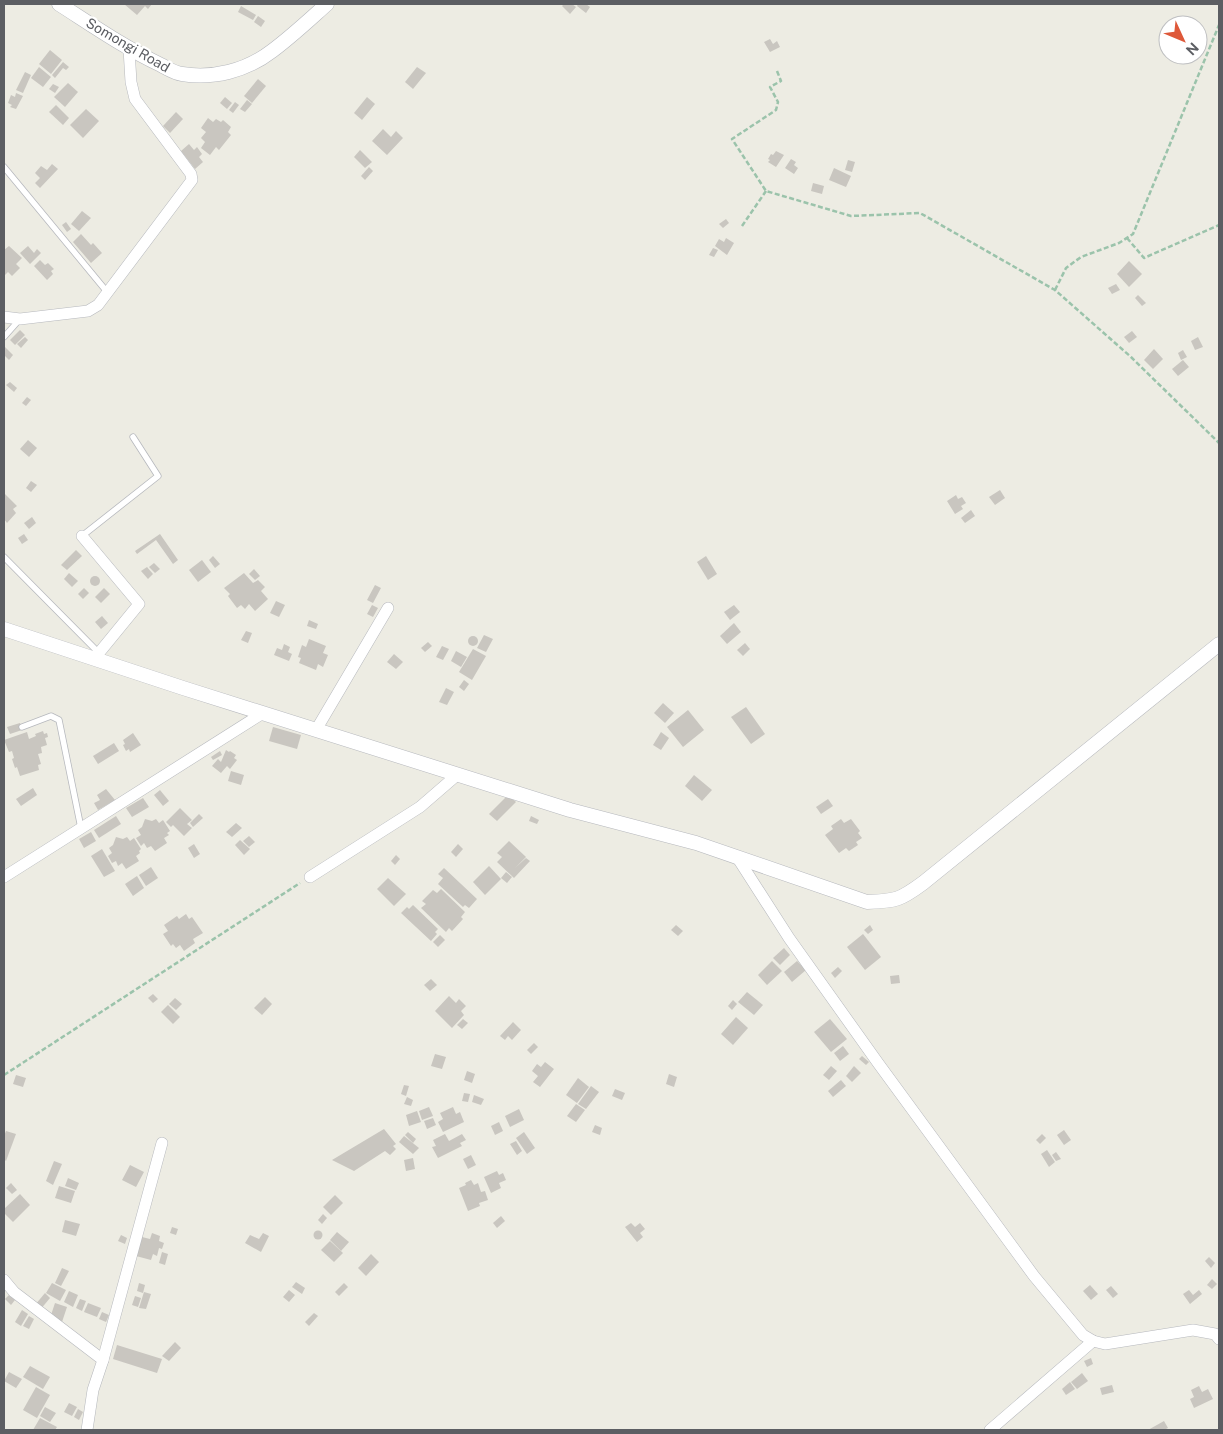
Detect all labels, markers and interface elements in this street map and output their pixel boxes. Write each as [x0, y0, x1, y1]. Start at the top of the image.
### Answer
street label: Somongi Road [83, 15, 173, 75]
north arrow [1158, 15, 1208, 65]
text: N [1183, 40, 1202, 59]

